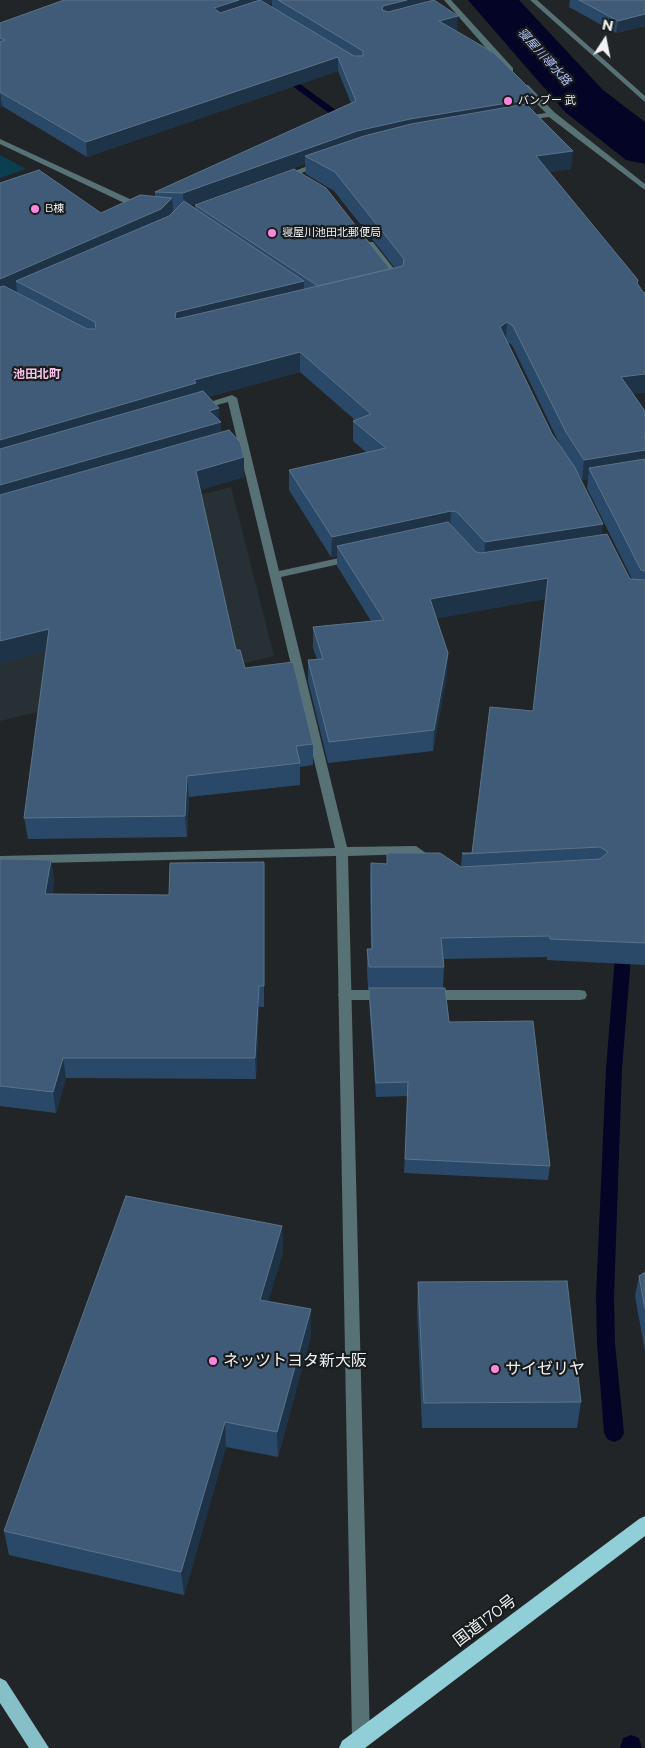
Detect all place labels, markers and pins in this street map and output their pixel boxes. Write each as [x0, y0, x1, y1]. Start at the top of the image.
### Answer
place label: バンブー 武 [518, 94, 576, 108]
marker: バンブー 武 [502, 95, 514, 107]
place label: B棟 [45, 202, 64, 216]
marker: B棟 [29, 203, 41, 215]
place label: 寝屋川池田北郵便局 [282, 226, 381, 240]
marker: 寝屋川池田北郵便局 [266, 227, 278, 239]
place label: ネッツトヨタ新大阪 [223, 1351, 367, 1371]
marker: ネッツトヨタ新大阪 [207, 1355, 219, 1367]
place label: サイゼリヤ [505, 1359, 585, 1379]
marker: サイゼリヤ [489, 1363, 501, 1375]

